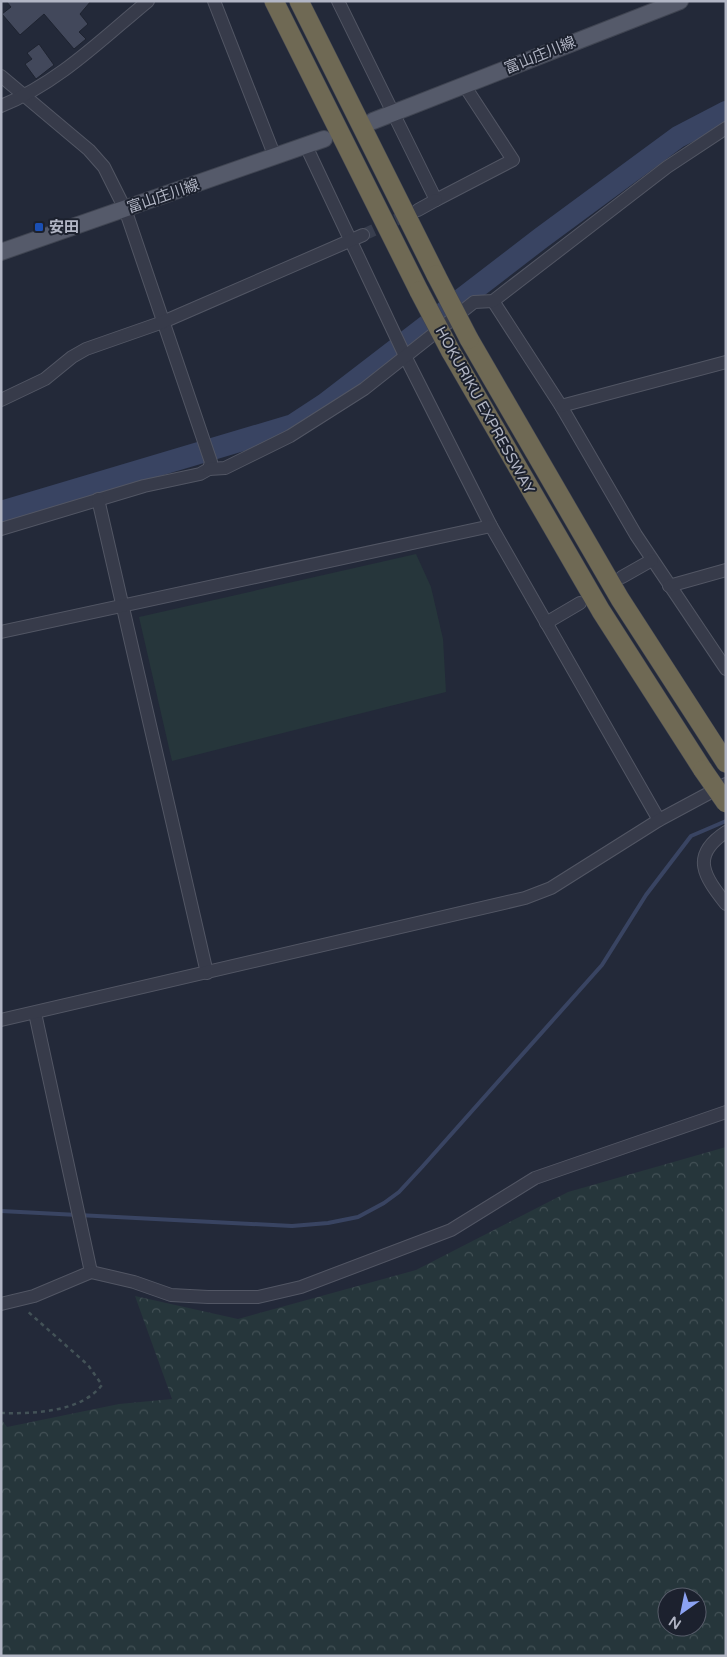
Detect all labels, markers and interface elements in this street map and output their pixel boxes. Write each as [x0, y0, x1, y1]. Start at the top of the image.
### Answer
street label: 富山庄川線 [502, 33, 578, 77]
street label: 富山庄川線 [125, 175, 201, 217]
place label: 安田 [49, 218, 79, 236]
marker: 安田 [33, 221, 45, 233]
street label: HOKURIKU EXPRESSWAY [431, 323, 539, 497]
north arrow [657, 1587, 707, 1637]
text: N [666, 1612, 685, 1633]

